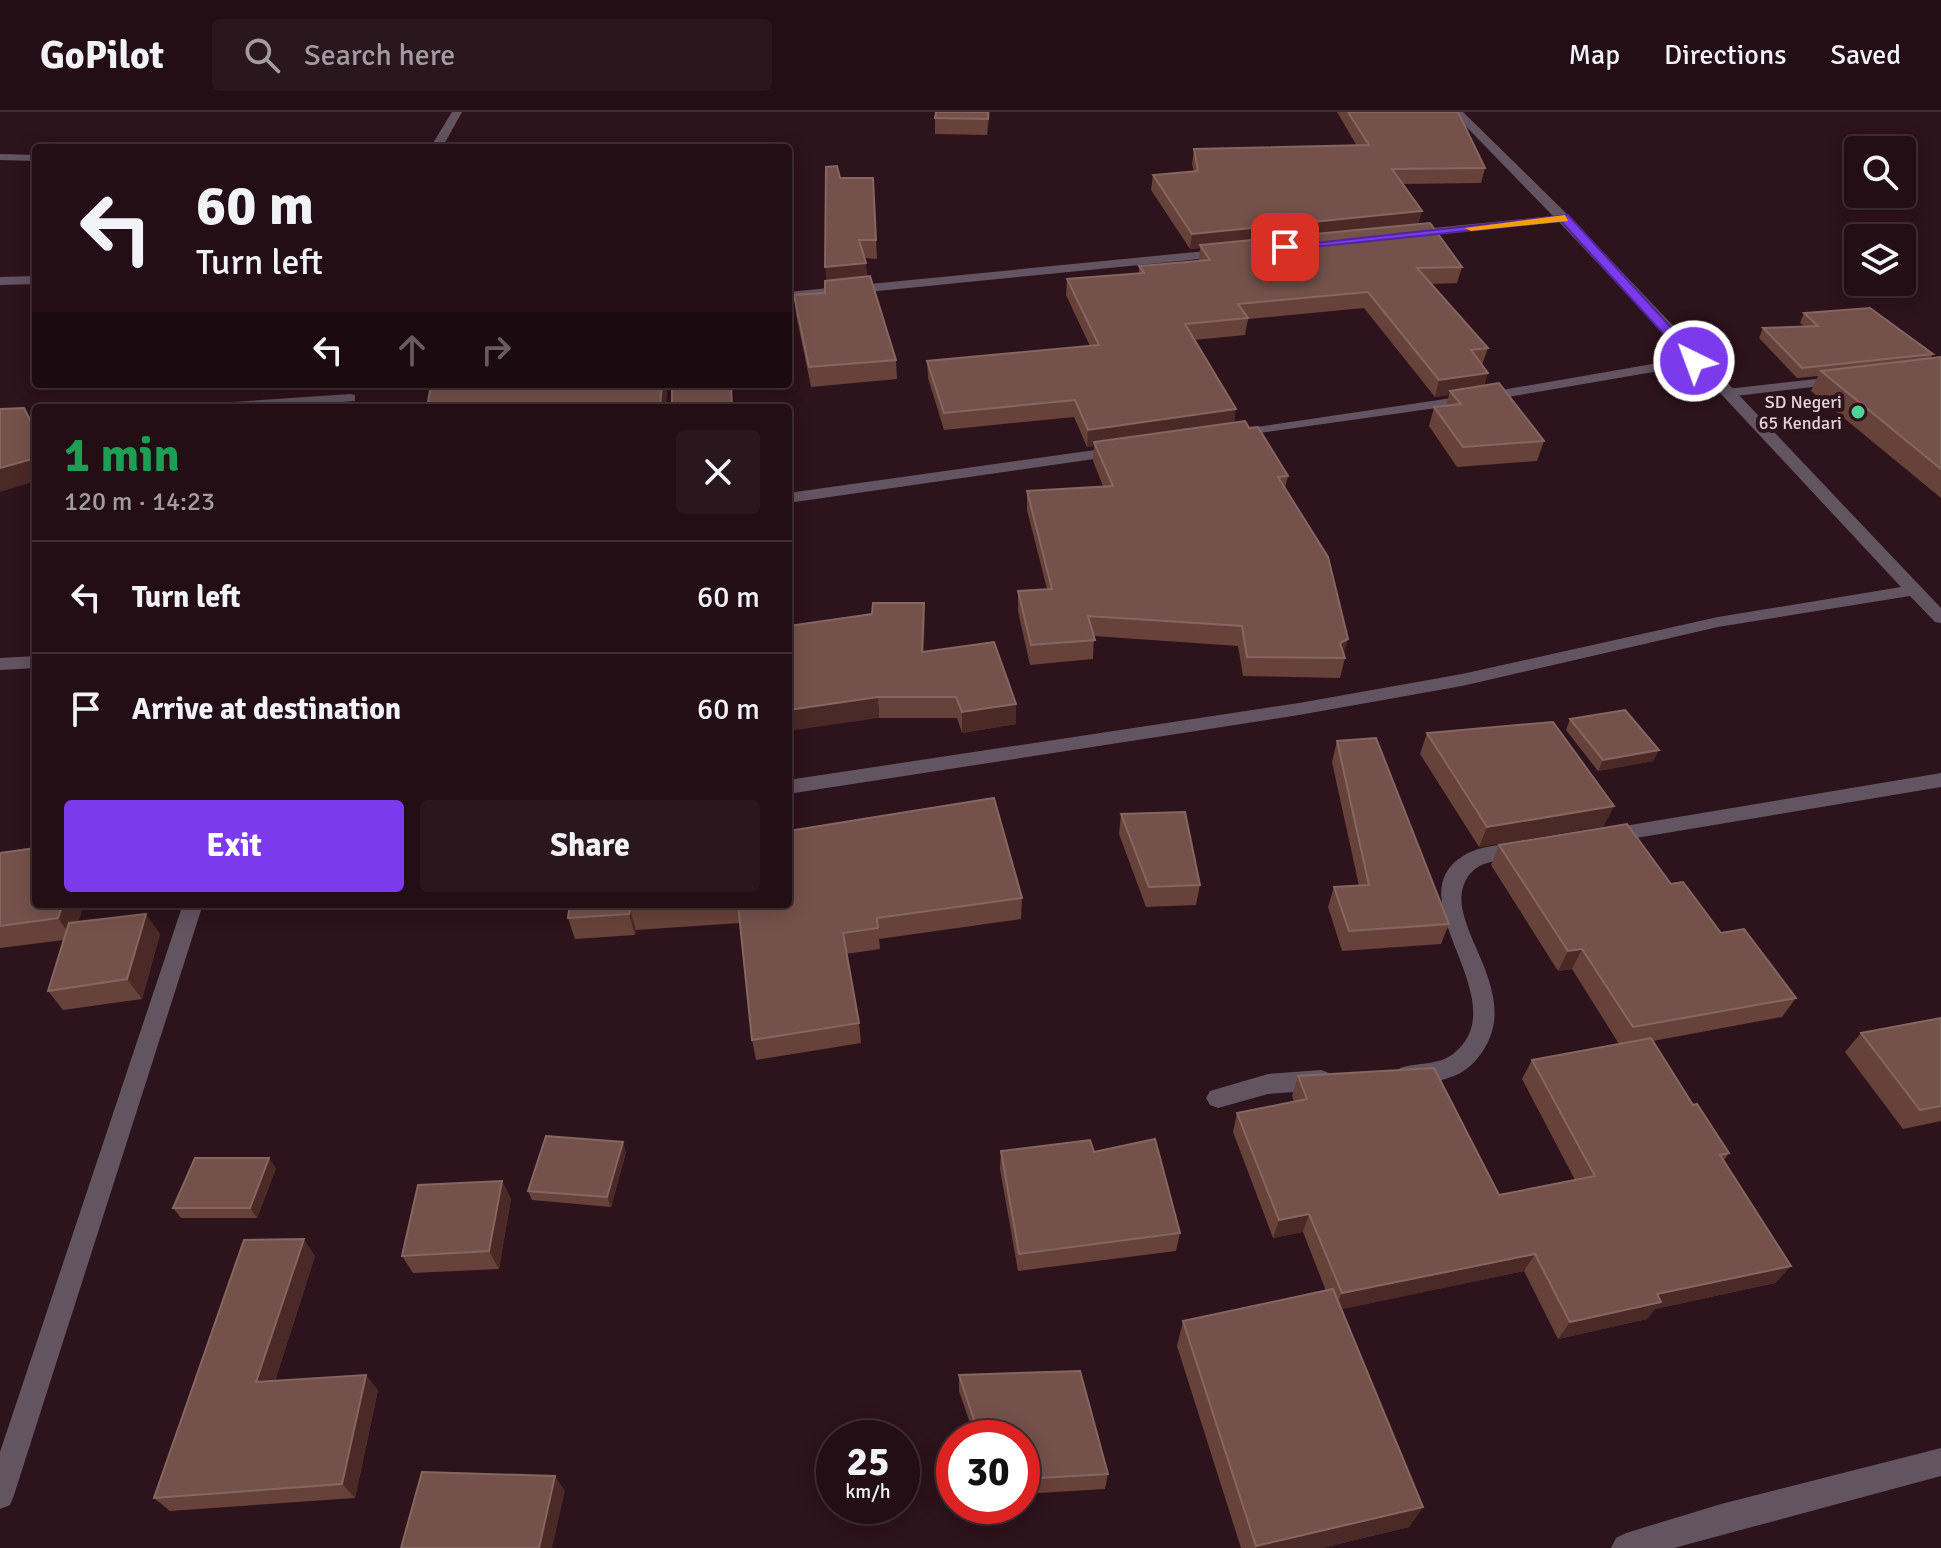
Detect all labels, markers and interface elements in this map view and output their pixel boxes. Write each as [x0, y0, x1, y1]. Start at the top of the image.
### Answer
search box [212, 19, 772, 91]
text: GoPilot [40, 32, 164, 79]
icon: search [240, 33, 284, 77]
text: Search here [304, 37, 455, 74]
text: Map [1568, 38, 1620, 72]
text: Directions [1664, 38, 1786, 72]
text: Saved [1830, 38, 1901, 72]
map controls [1844, 136, 1916, 296]
button: search [1844, 136, 1916, 208]
text: 60 m [196, 171, 314, 240]
icon: left [64, 176, 168, 280]
pin [1251, 213, 1319, 281]
button: layers [1844, 224, 1916, 296]
icon: arrive [1263, 225, 1307, 269]
text: Turn left [196, 240, 323, 285]
position arrow [1652, 319, 1736, 403]
icon: left [306, 328, 350, 372]
icon: ahead [390, 328, 434, 372]
icon: right [474, 328, 518, 372]
place label: SD Negeri 65 Kendari [1759, 391, 1842, 434]
marker: SD Negeri 65 Kendari [1849, 403, 1867, 421]
text: 1 min [64, 426, 180, 485]
button: close [676, 430, 760, 514]
text: 120 m · 14:23 [64, 486, 215, 518]
icon: left [64, 575, 108, 619]
text: Turn left [132, 579, 241, 616]
text: 60 m [697, 579, 760, 616]
icon: arrive [64, 687, 108, 731]
text: Arrive at destination [132, 691, 401, 728]
text: 60 m [697, 691, 760, 728]
button: Exit [64, 800, 404, 892]
button: Share [420, 800, 760, 892]
speed limit sign: 30 [936, 1420, 1040, 1524]
text: 25 [846, 1437, 890, 1487]
text: km/h [845, 1479, 891, 1504]

